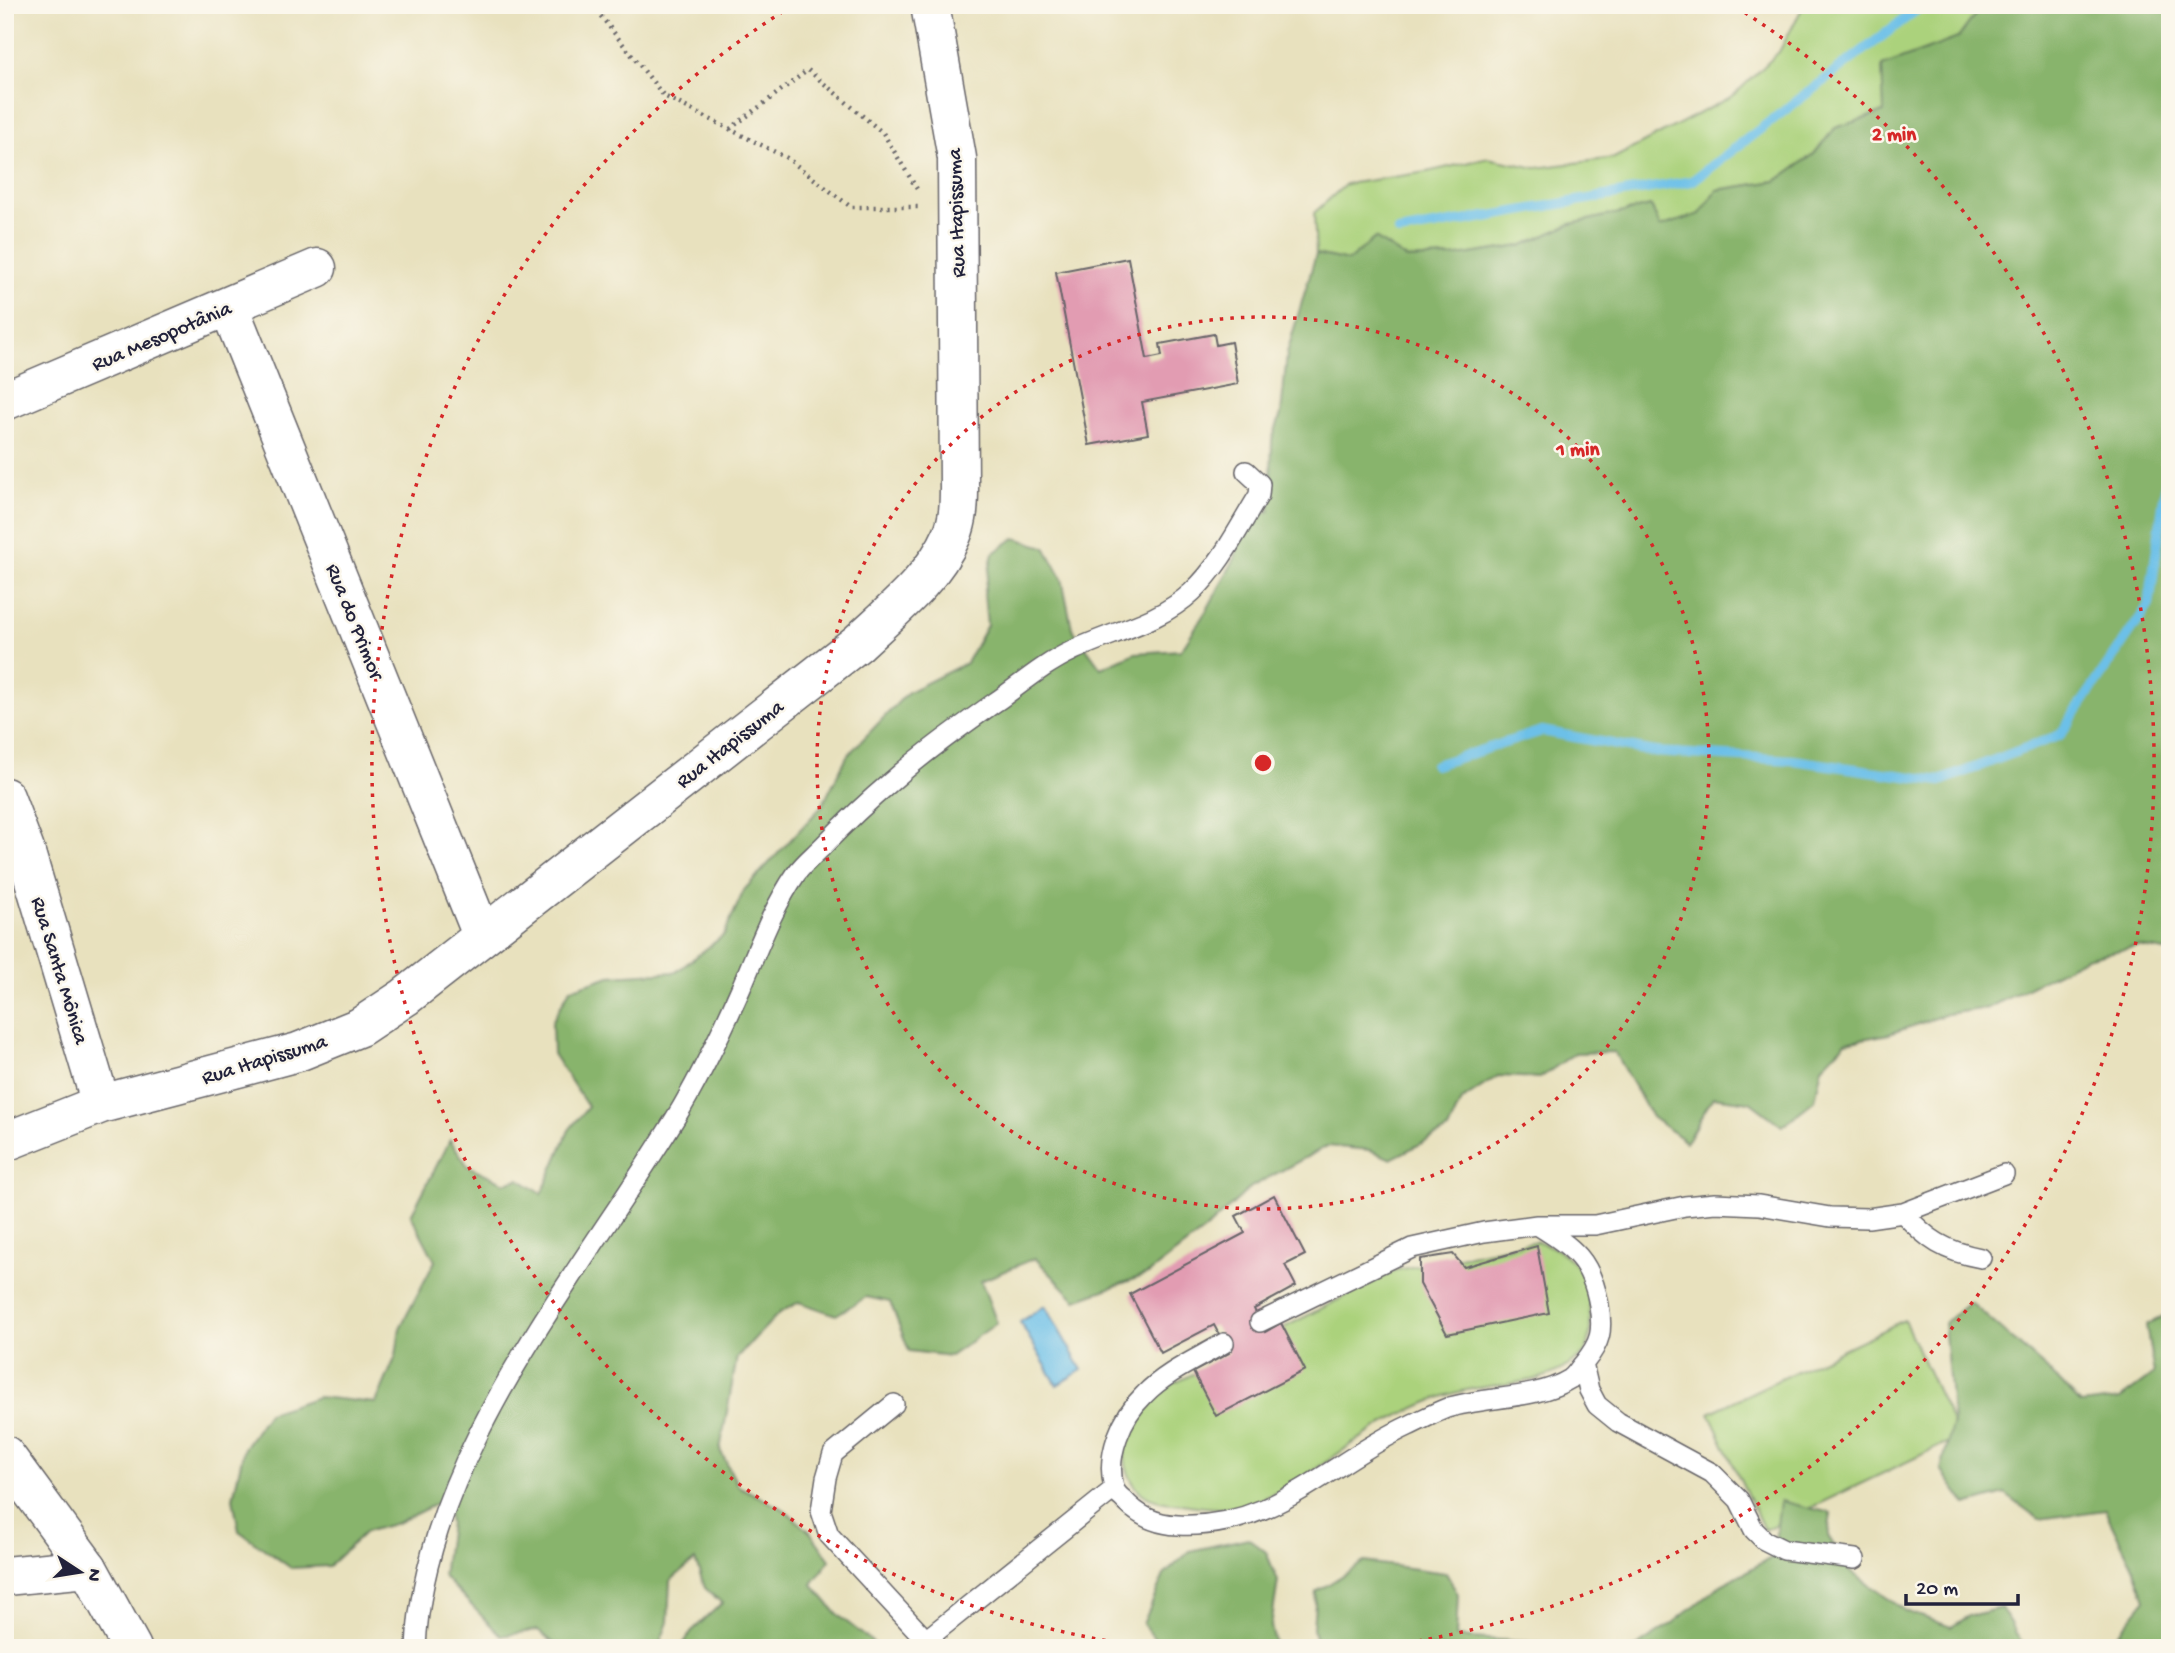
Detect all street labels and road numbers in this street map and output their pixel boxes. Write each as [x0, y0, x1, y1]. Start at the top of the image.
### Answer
street label: Rua Itapissuma [944, 146, 973, 278]
street label: Rua Mesopotânia [89, 297, 237, 379]
street label: Rua do Primor [318, 561, 388, 685]
street label: Rua Itapissuma [672, 695, 791, 795]
street label: Rua Santa Mônica [23, 894, 92, 1049]
street label: Rua Itapissuma [199, 1030, 332, 1092]

